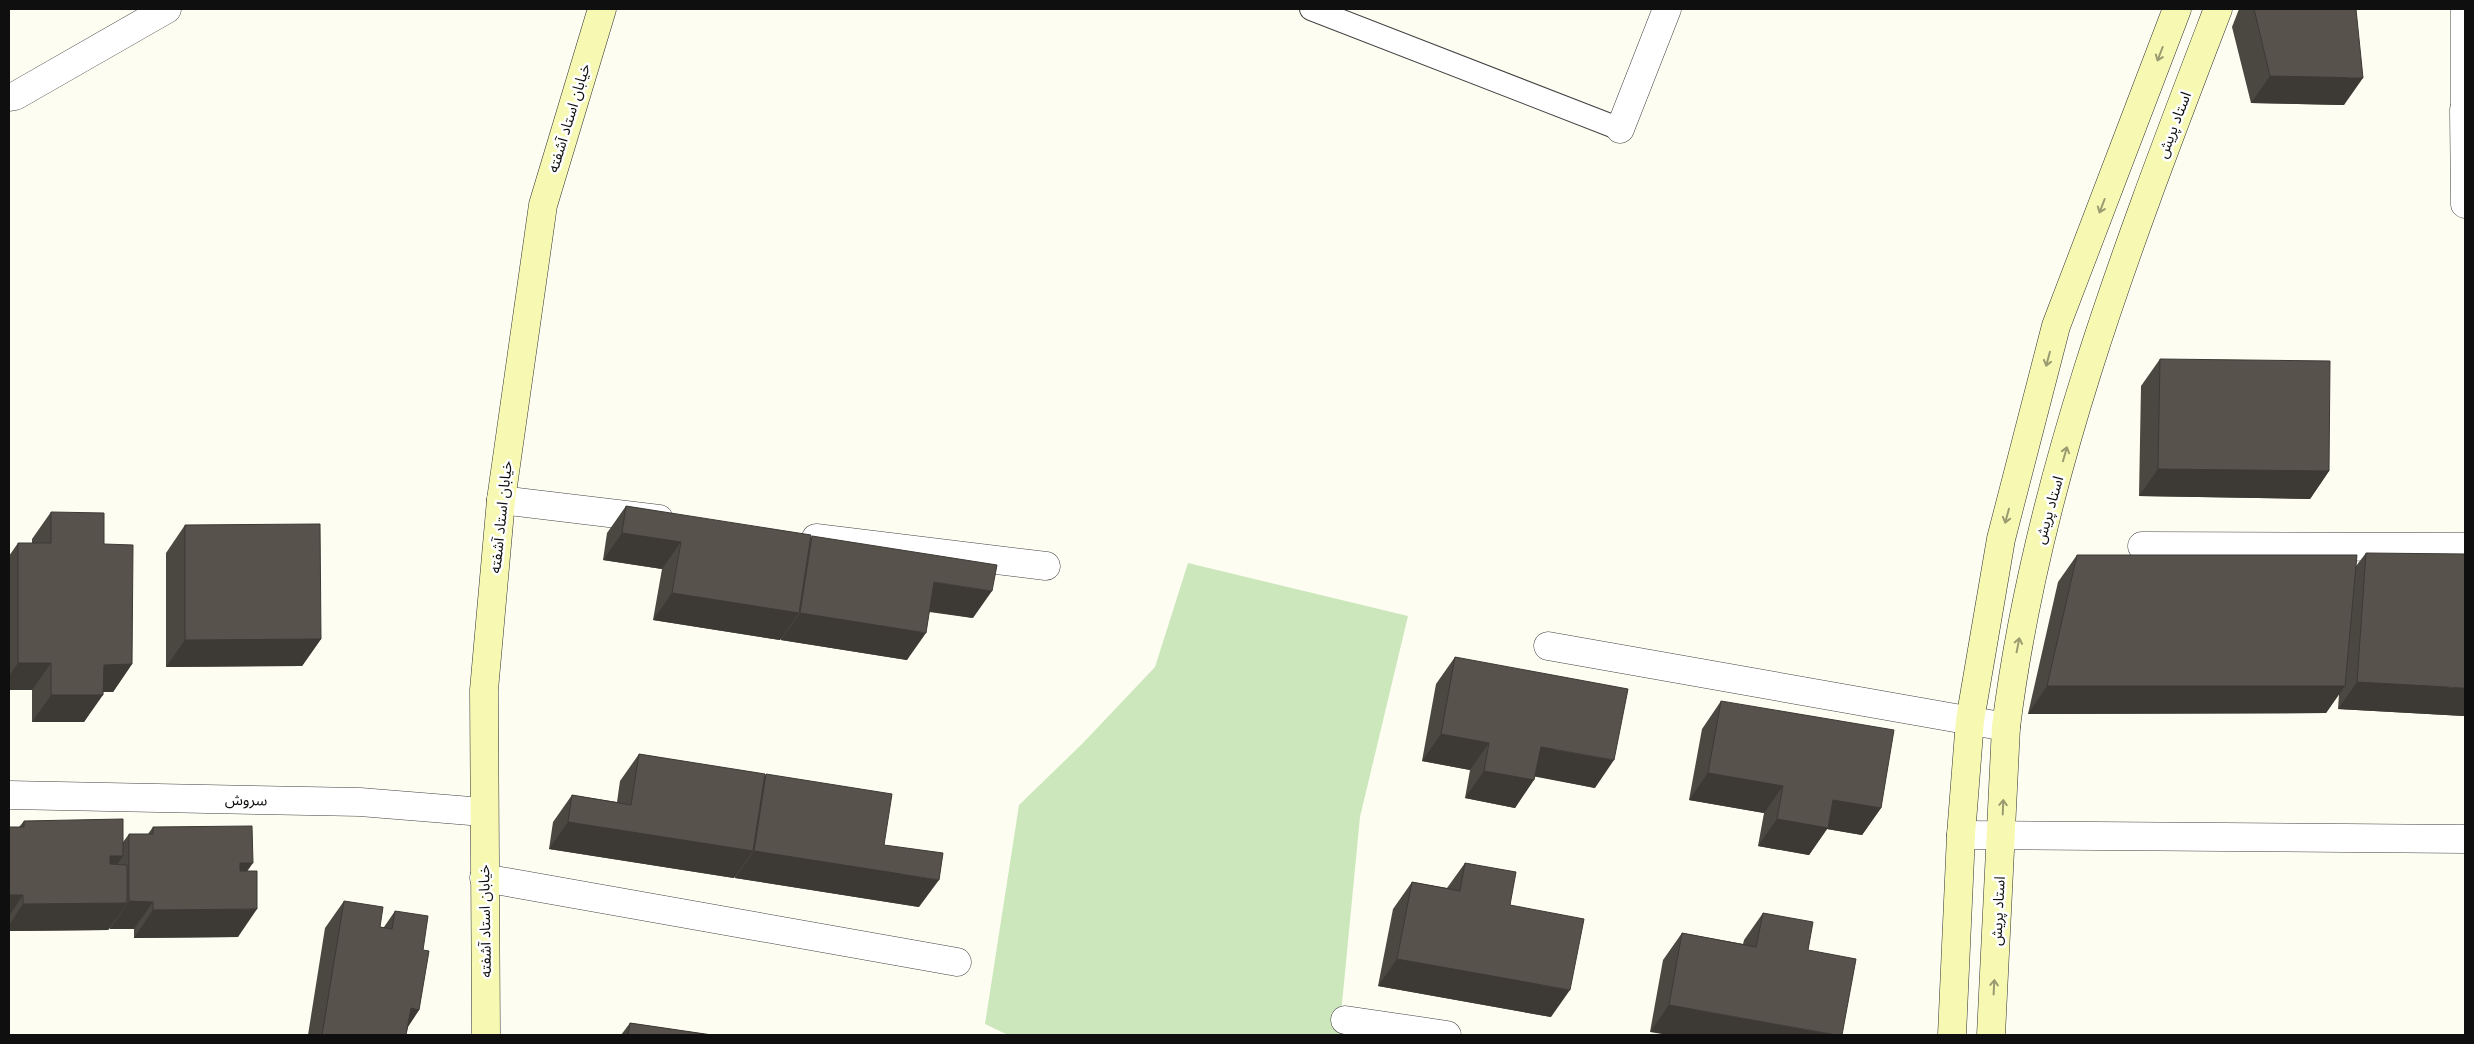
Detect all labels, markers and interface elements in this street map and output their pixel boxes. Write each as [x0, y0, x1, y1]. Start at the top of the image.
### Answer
one-way arrow [2155, 46, 2164, 61]
street label: خیابان استاد آشفته [544, 61, 594, 175]
street label: استاد پریش [2153, 89, 2196, 161]
one-way arrow [2097, 198, 2106, 213]
one-way arrow [2043, 351, 2052, 367]
one-way arrow [2060, 446, 2070, 462]
street label: خیابان استاد آشفته [486, 460, 516, 574]
street label: استاد پریش [2031, 474, 2068, 546]
one-way arrow [2002, 508, 2011, 524]
one-way arrow [2014, 638, 2024, 654]
street label: سروش [225, 791, 268, 809]
one-way arrow [1998, 799, 2008, 816]
street label: خیابان استاد آشفته [475, 864, 495, 978]
street label: استاد پریش [1987, 876, 2010, 946]
one-way arrow [1989, 979, 1998, 995]

